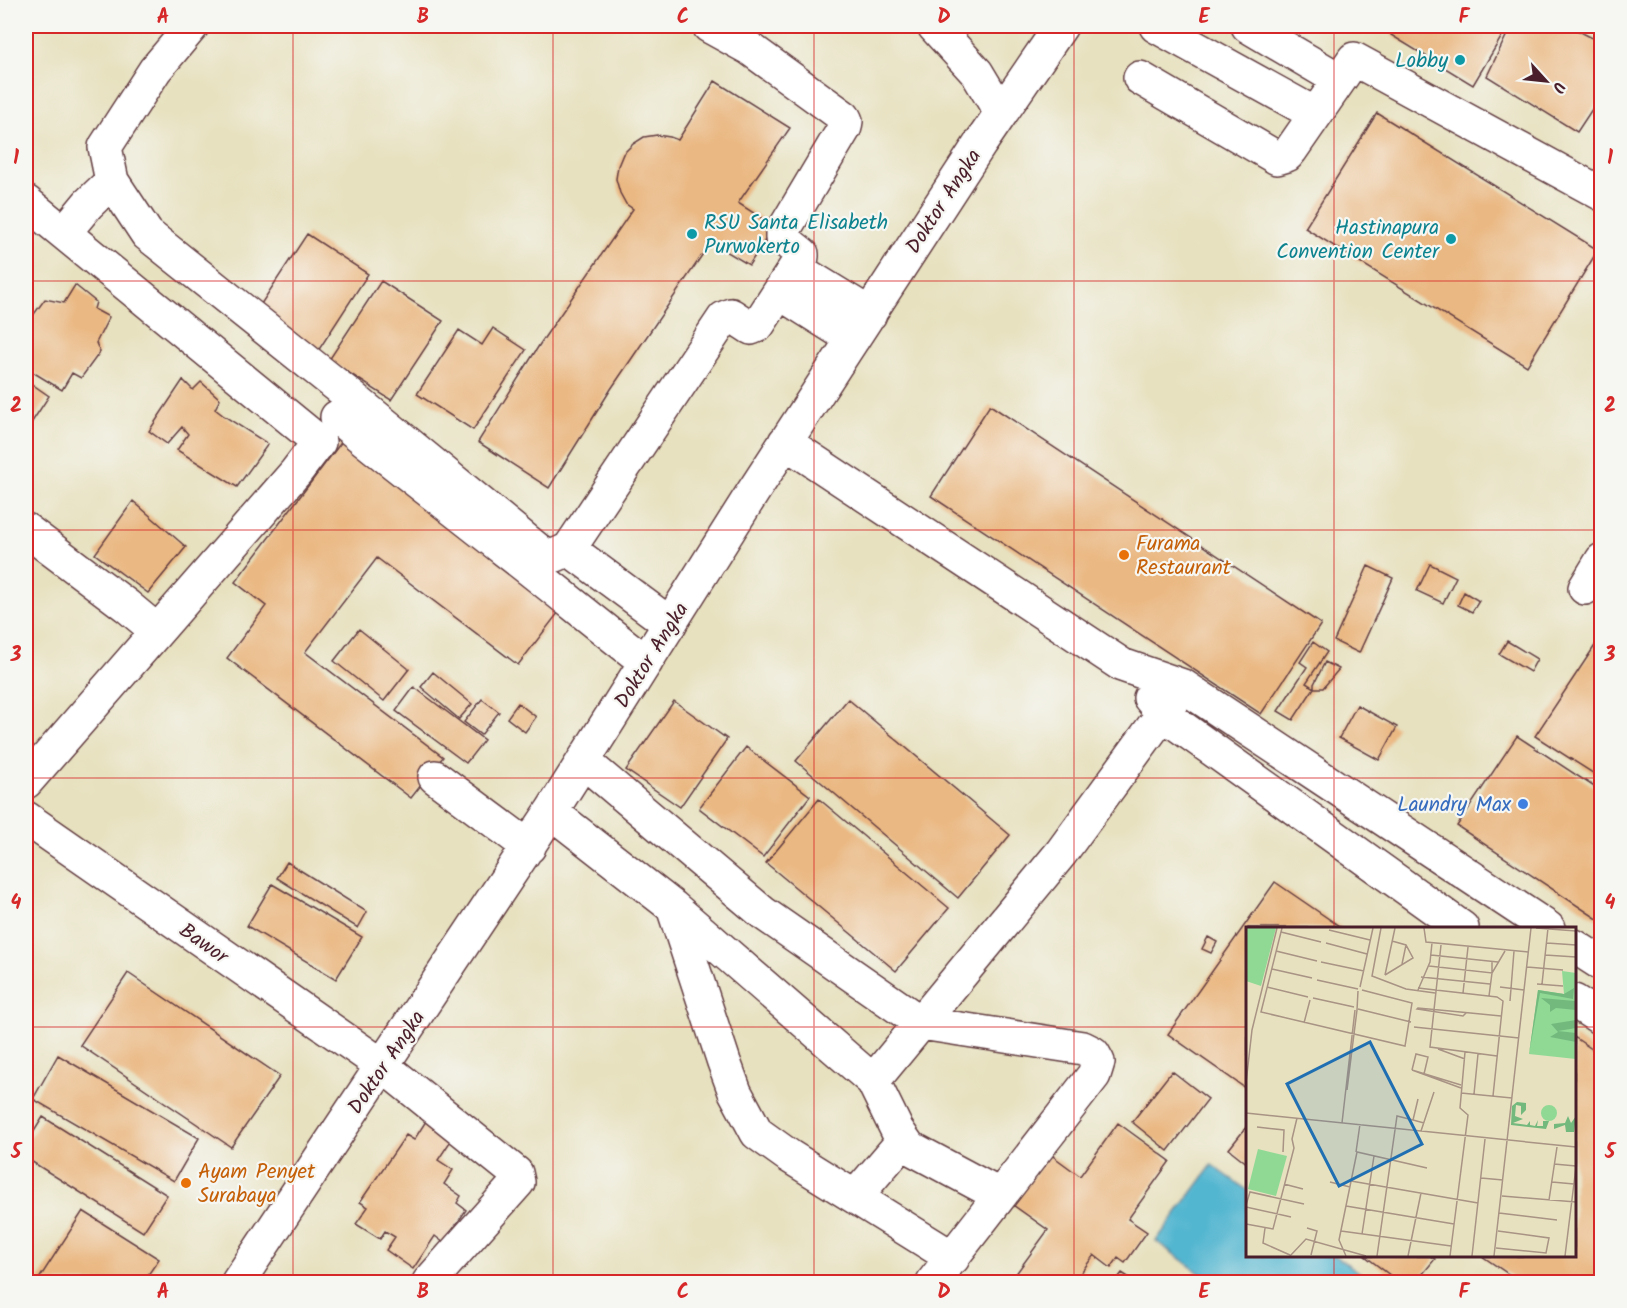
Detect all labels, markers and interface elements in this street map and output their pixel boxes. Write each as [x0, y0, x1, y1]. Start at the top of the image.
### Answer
text: A [157, 2, 169, 34]
text: B [417, 2, 429, 34]
text: C [677, 2, 689, 34]
text: D [937, 2, 951, 34]
text: E [1198, 2, 1210, 34]
text: F [1459, 2, 1471, 34]
place label: Lobby [1395, 45, 1448, 78]
north arrow [1516, 51, 1576, 111]
marker: Lobby [1453, 53, 1467, 67]
text: U [1545, 77, 1571, 97]
text: 1 [13, 143, 19, 175]
street label: Doktor Angka [898, 143, 991, 261]
text: 1 [1607, 143, 1613, 175]
place label: RSU Santa Elisabeth Purwokerto [704, 207, 888, 264]
place label: Hastinapura Convention Center [1276, 212, 1440, 269]
marker: RSU Santa Elisabeth Purwokerto [685, 227, 699, 241]
marker: Hastinapura Convention Center [1444, 232, 1458, 246]
text: 2 [10, 391, 22, 423]
text: 2 [1604, 391, 1616, 423]
place label: Furama Restaurant [1136, 528, 1232, 585]
marker: Furama Restaurant [1117, 548, 1131, 562]
street label: Doktor Angka [607, 596, 698, 715]
text: 3 [10, 640, 22, 672]
text: 3 [1604, 640, 1616, 672]
place label: Laundry Max [1397, 789, 1512, 822]
marker: Laundry Max [1516, 797, 1530, 811]
text: 4 [11, 888, 22, 920]
text: 4 [1605, 888, 1616, 920]
street label: Bawor [172, 915, 236, 974]
inset map [1246, 927, 1576, 1257]
street label: Doktor Angka [340, 1004, 434, 1122]
text: 5 [10, 1137, 23, 1169]
text: 5 [1604, 1137, 1617, 1169]
place label: Ayam Penyet Surabaya [198, 1156, 316, 1213]
marker: Ayam Penyet Surabaya [179, 1176, 193, 1190]
text: A [157, 1277, 169, 1308]
text: B [417, 1277, 429, 1308]
text: C [677, 1277, 689, 1308]
text: D [937, 1277, 951, 1308]
text: E [1198, 1277, 1210, 1308]
text: F [1459, 1277, 1471, 1308]

